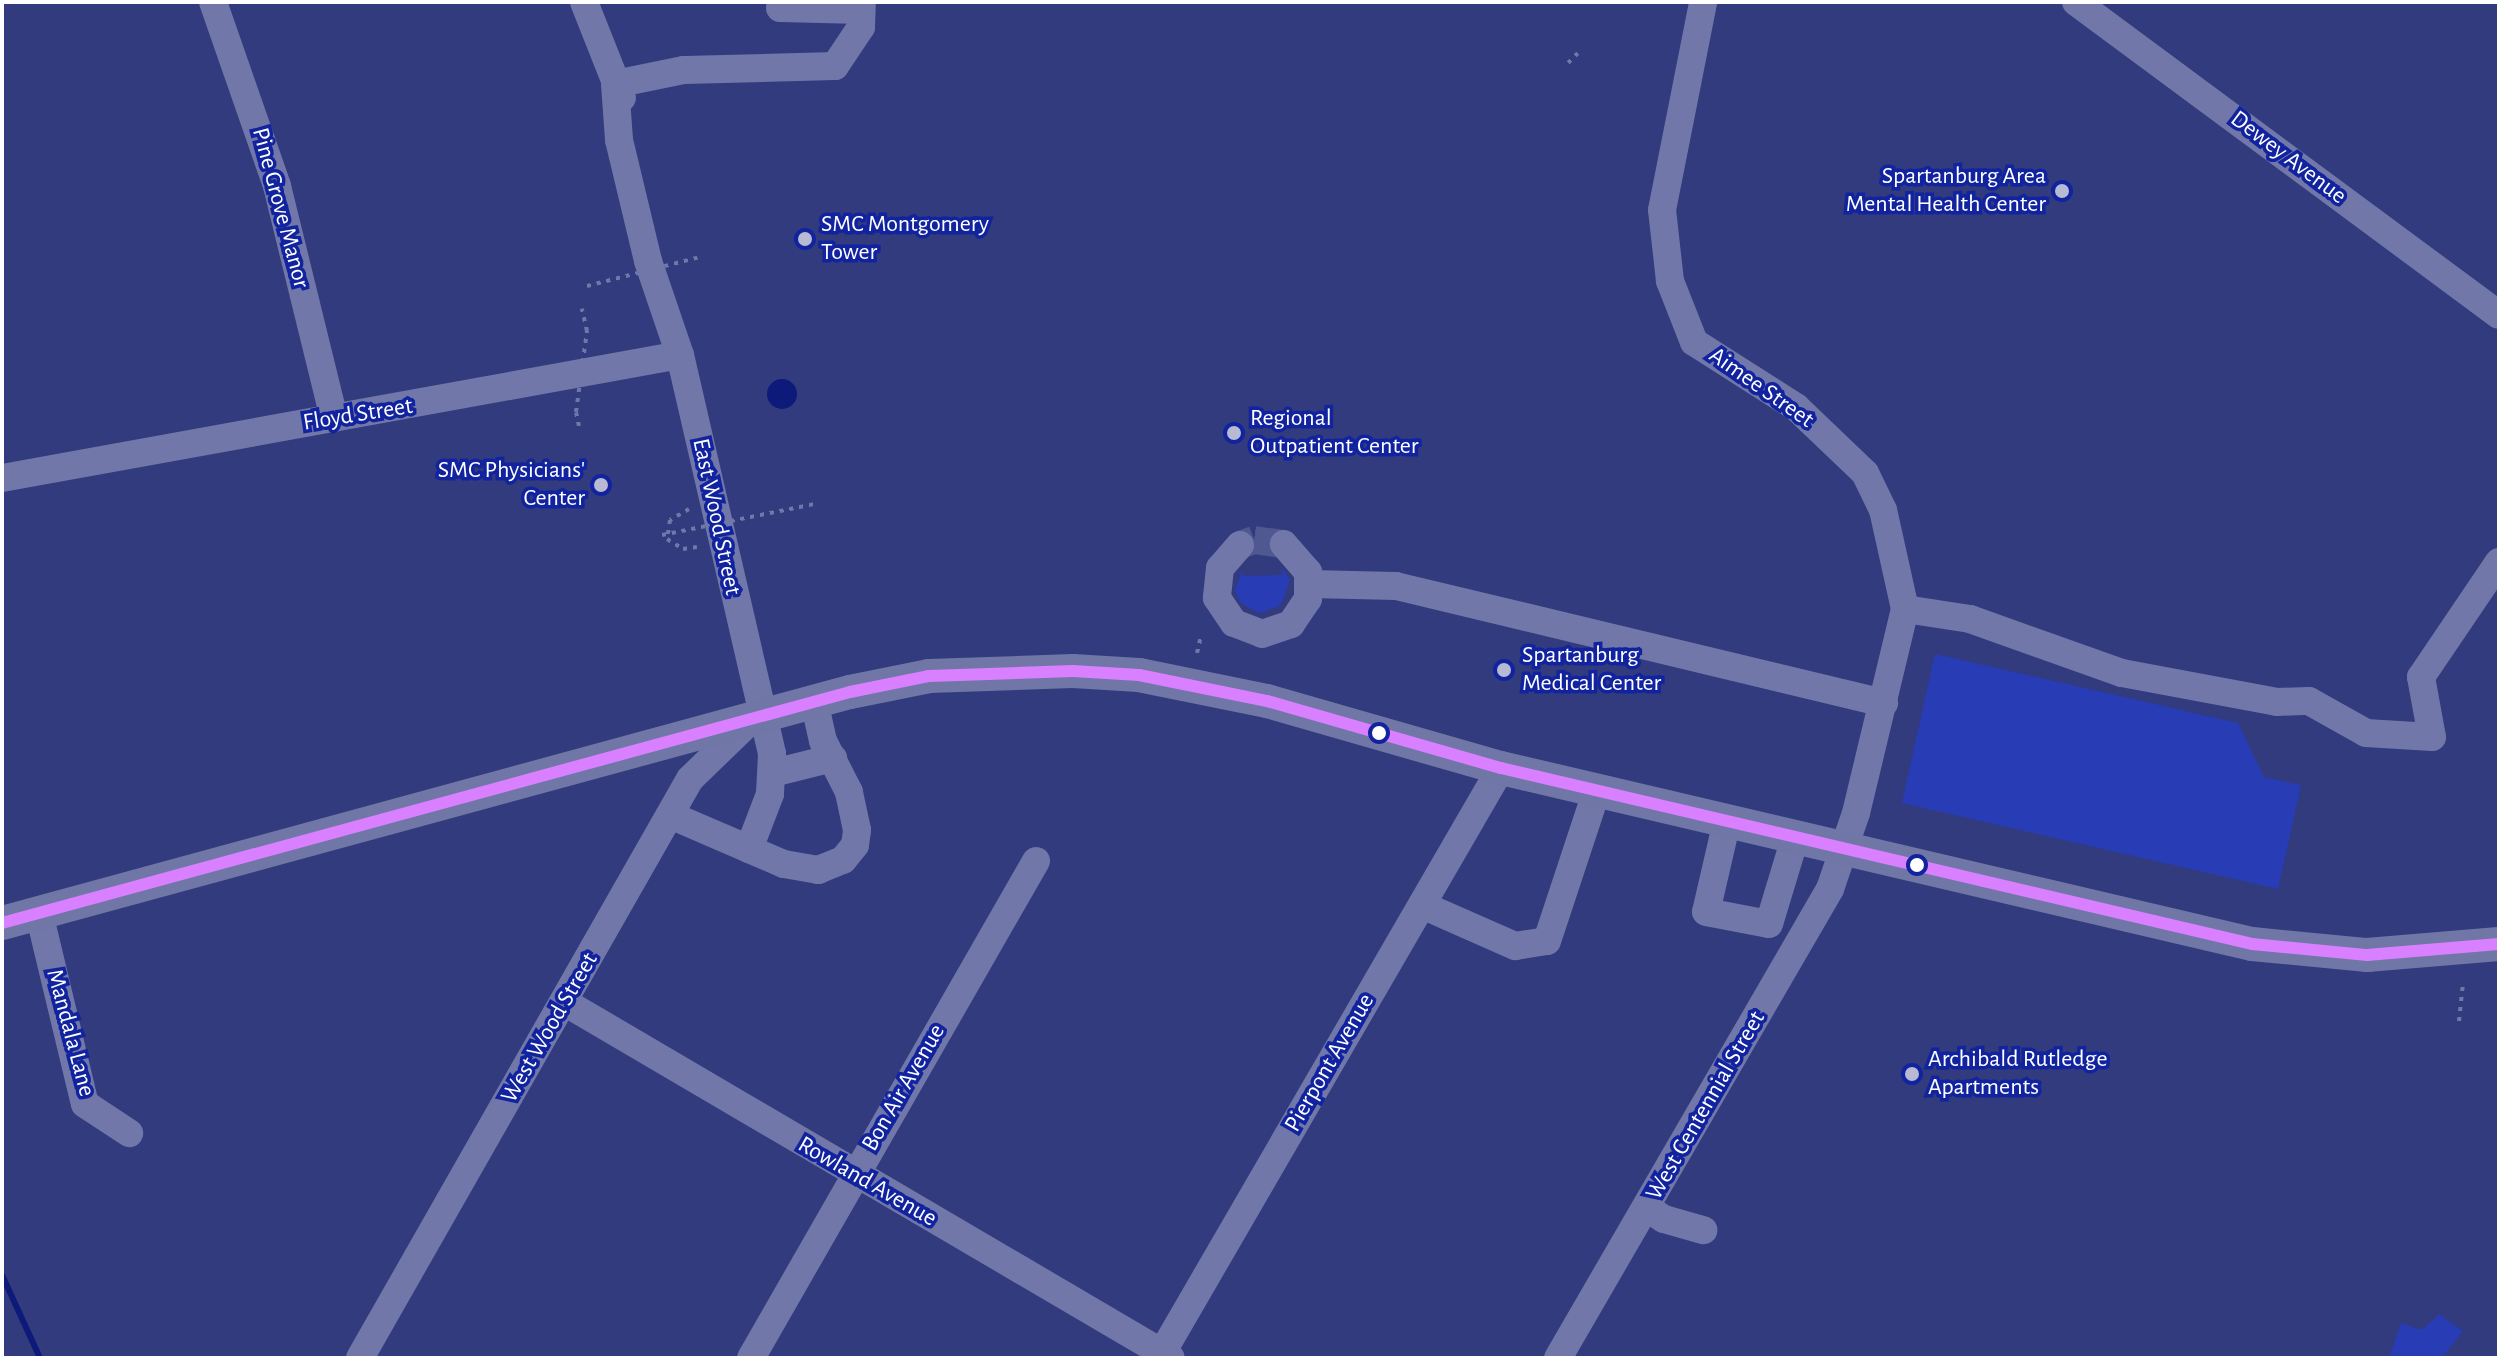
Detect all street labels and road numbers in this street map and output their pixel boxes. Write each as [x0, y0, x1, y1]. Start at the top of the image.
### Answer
street label: Dewey Avenue [2224, 105, 2352, 211]
street label: Pine Grove Manor [245, 125, 315, 291]
street label: Aimee Street [1703, 341, 1819, 435]
street label: Floyd Street [301, 392, 415, 438]
street label: East Wood Street [685, 436, 747, 598]
street label: West Wood Street [495, 948, 605, 1108]
street label: Mandala Lane [39, 966, 101, 1100]
street label: Pierpont Avenue [1279, 989, 1381, 1137]
street label: West Centennial Street [1640, 1006, 1772, 1206]
street label: Bon Air Avenue [856, 1019, 952, 1157]
street label: Rowland Avenue [792, 1131, 942, 1233]

